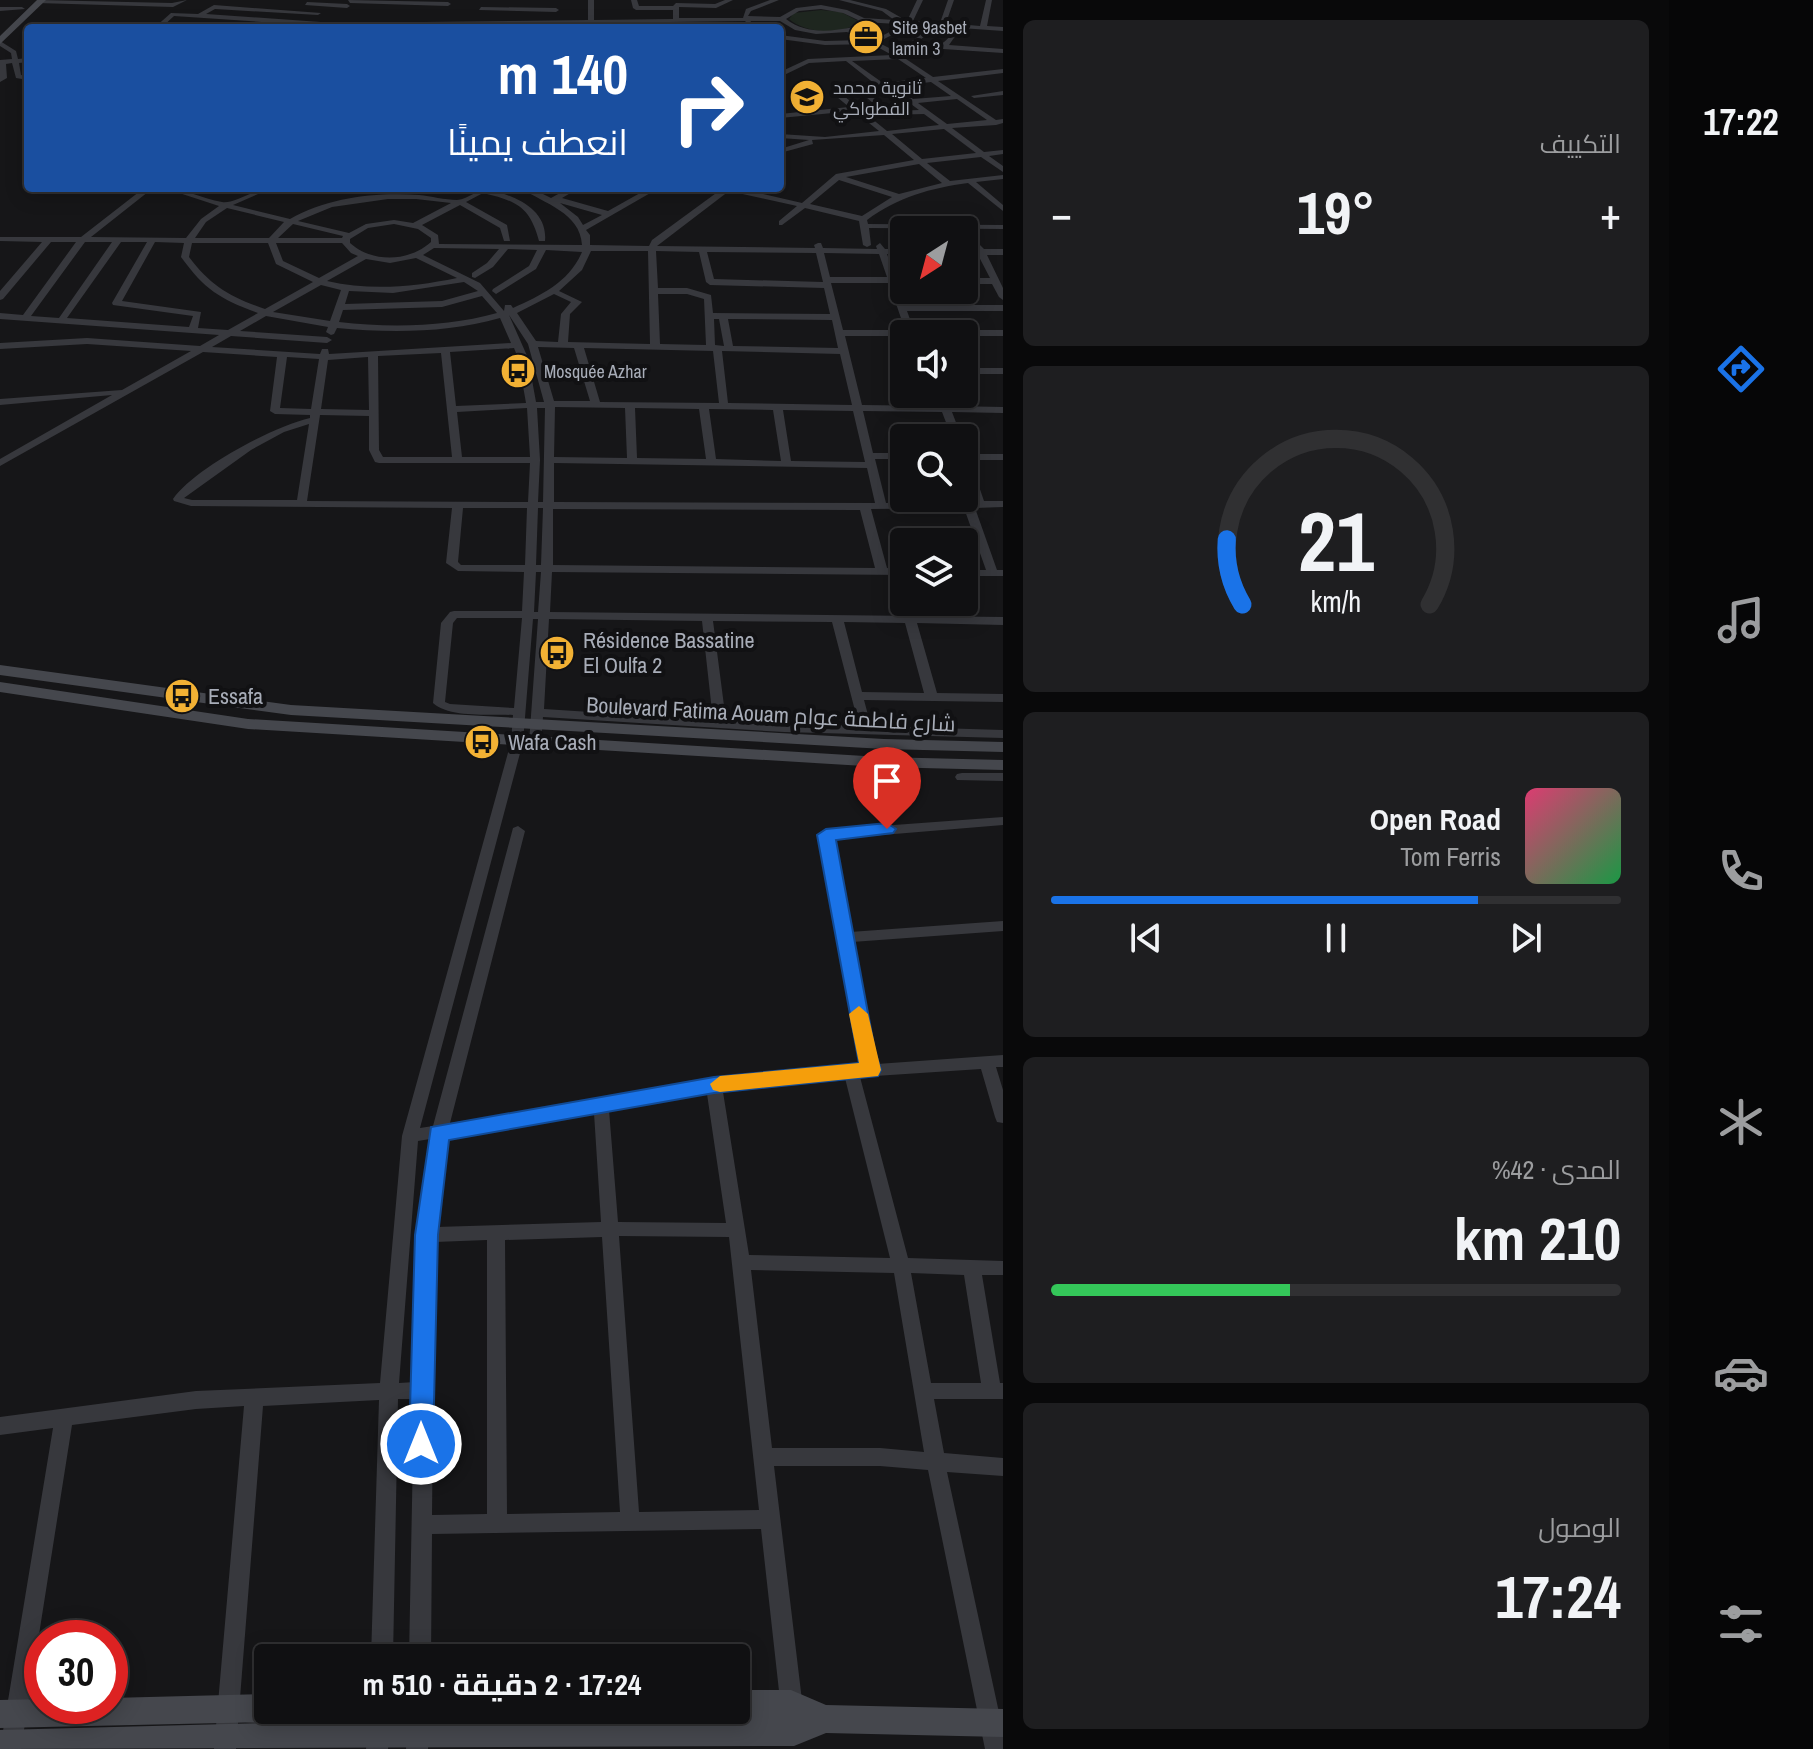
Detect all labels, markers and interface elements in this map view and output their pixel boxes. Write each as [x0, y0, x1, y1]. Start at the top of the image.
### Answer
place label: Site 9asbet lamin 3 [892, 15, 967, 61]
office icon: Site 9asbet lamin 3 [847, 18, 885, 56]
text: 140 m [498, 36, 628, 111]
icon: right [656, 56, 760, 160]
place label: ثانوية محمد الفطواكي [833, 75, 922, 123]
school or university icon: ثانوية محمد الفطواكي [788, 78, 826, 116]
text: 17:22 [1703, 98, 1779, 146]
text: انعطف يمينًا [447, 118, 628, 166]
text: التكييف [1539, 126, 1621, 161]
text: 19° [1297, 172, 1375, 253]
text: − [1051, 183, 1072, 243]
text: + [1600, 183, 1621, 243]
north arrow [890, 216, 978, 304]
map controls [890, 216, 978, 616]
button: sound [890, 320, 978, 408]
icon: directions [1713, 341, 1769, 397]
bus stop icon: Mosquée Azhar [499, 352, 537, 390]
place label: Mosquée Azhar [544, 359, 647, 384]
button: search [890, 424, 978, 512]
text: 21 [1298, 484, 1374, 596]
button: layers [890, 528, 978, 616]
text: km/h [1311, 582, 1361, 621]
icon: music [1713, 592, 1769, 648]
place label: Résidence Bassatine El Oulfa 2 [583, 625, 755, 680]
bus stop icon: Résidence Bassatine El Oulfa 2 [538, 634, 576, 672]
bus stop icon: Essafa [163, 677, 201, 715]
place label: Essafa [208, 681, 263, 711]
street label: Boulevard Fatima Aouam شارع فاطمة عوام [586, 689, 956, 740]
bus stop icon: Wafa Cash [463, 723, 501, 761]
place label: Wafa Cash [508, 727, 597, 757]
pin [853, 747, 921, 829]
icon: arrive [865, 759, 909, 803]
text: Open Road [1370, 799, 1501, 839]
text: Tom Ferris [1400, 839, 1501, 874]
icon: phone [1713, 843, 1769, 899]
icon: previous [1124, 916, 1168, 960]
icon: pause [1314, 916, 1358, 960]
icon: next [1504, 916, 1548, 960]
icon: climate [1713, 1094, 1769, 1150]
text: المدى · 42% [1492, 1152, 1621, 1187]
text: 210 km [1454, 1198, 1621, 1279]
icon: car [1713, 1345, 1769, 1401]
position arrow [379, 1402, 463, 1486]
text: الوصول [1538, 1510, 1621, 1545]
text: 17:24 [1495, 1556, 1621, 1637]
icon: filters [1713, 1596, 1769, 1652]
speed limit sign: 30 [24, 1620, 128, 1724]
text: 17:24 · 2 دقيقة · 510 m [362, 1664, 642, 1704]

